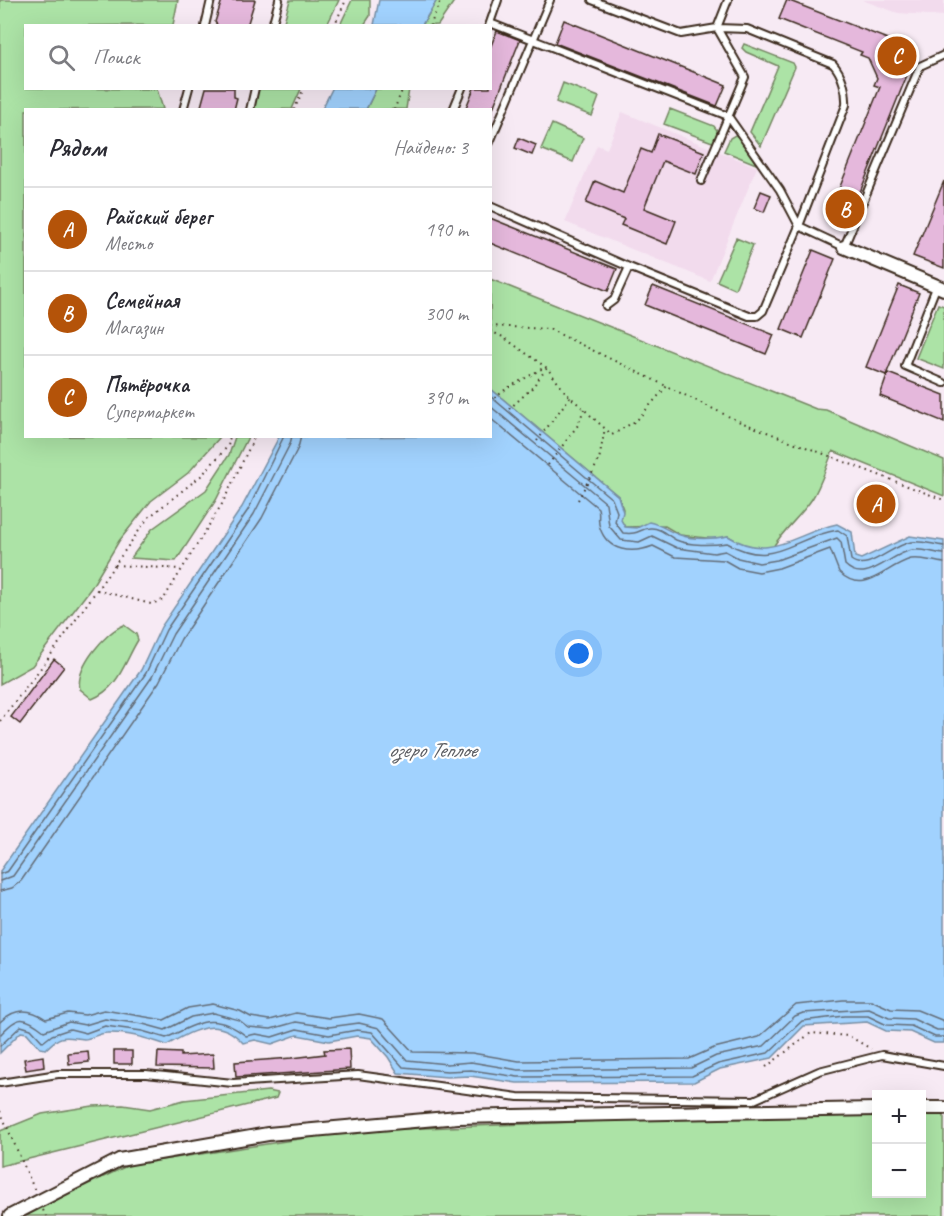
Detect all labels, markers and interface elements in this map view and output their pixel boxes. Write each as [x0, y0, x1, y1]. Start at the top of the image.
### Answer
search box [24, 24, 492, 90]
pin: C [878, 34, 916, 78]
icon: search [45, 41, 78, 74]
text: Поиск [93, 43, 139, 71]
text: Рядом [48, 131, 106, 164]
text: Найдено: 3 [393, 135, 468, 160]
pin: B [826, 186, 864, 232]
text: Райский берег [105, 203, 212, 231]
text: A [62, 217, 73, 242]
text: 190 m [425, 217, 468, 242]
text: Место [105, 231, 152, 256]
text: Семейная [105, 287, 179, 315]
text: B [62, 301, 73, 326]
text: 300 m [425, 301, 468, 326]
text: Магазин [105, 315, 163, 340]
text: Пятёрочка [105, 371, 189, 399]
text: C [63, 385, 72, 410]
text: 390 m [425, 385, 468, 410]
text: Супермаркет [105, 399, 194, 424]
pin: A [856, 482, 896, 526]
your location [564, 639, 593, 668]
water label: озеро Теплое [388, 736, 479, 764]
map controls [872, 1090, 926, 1198]
button: + [872, 1090, 926, 1144]
button: − [872, 1144, 926, 1198]

